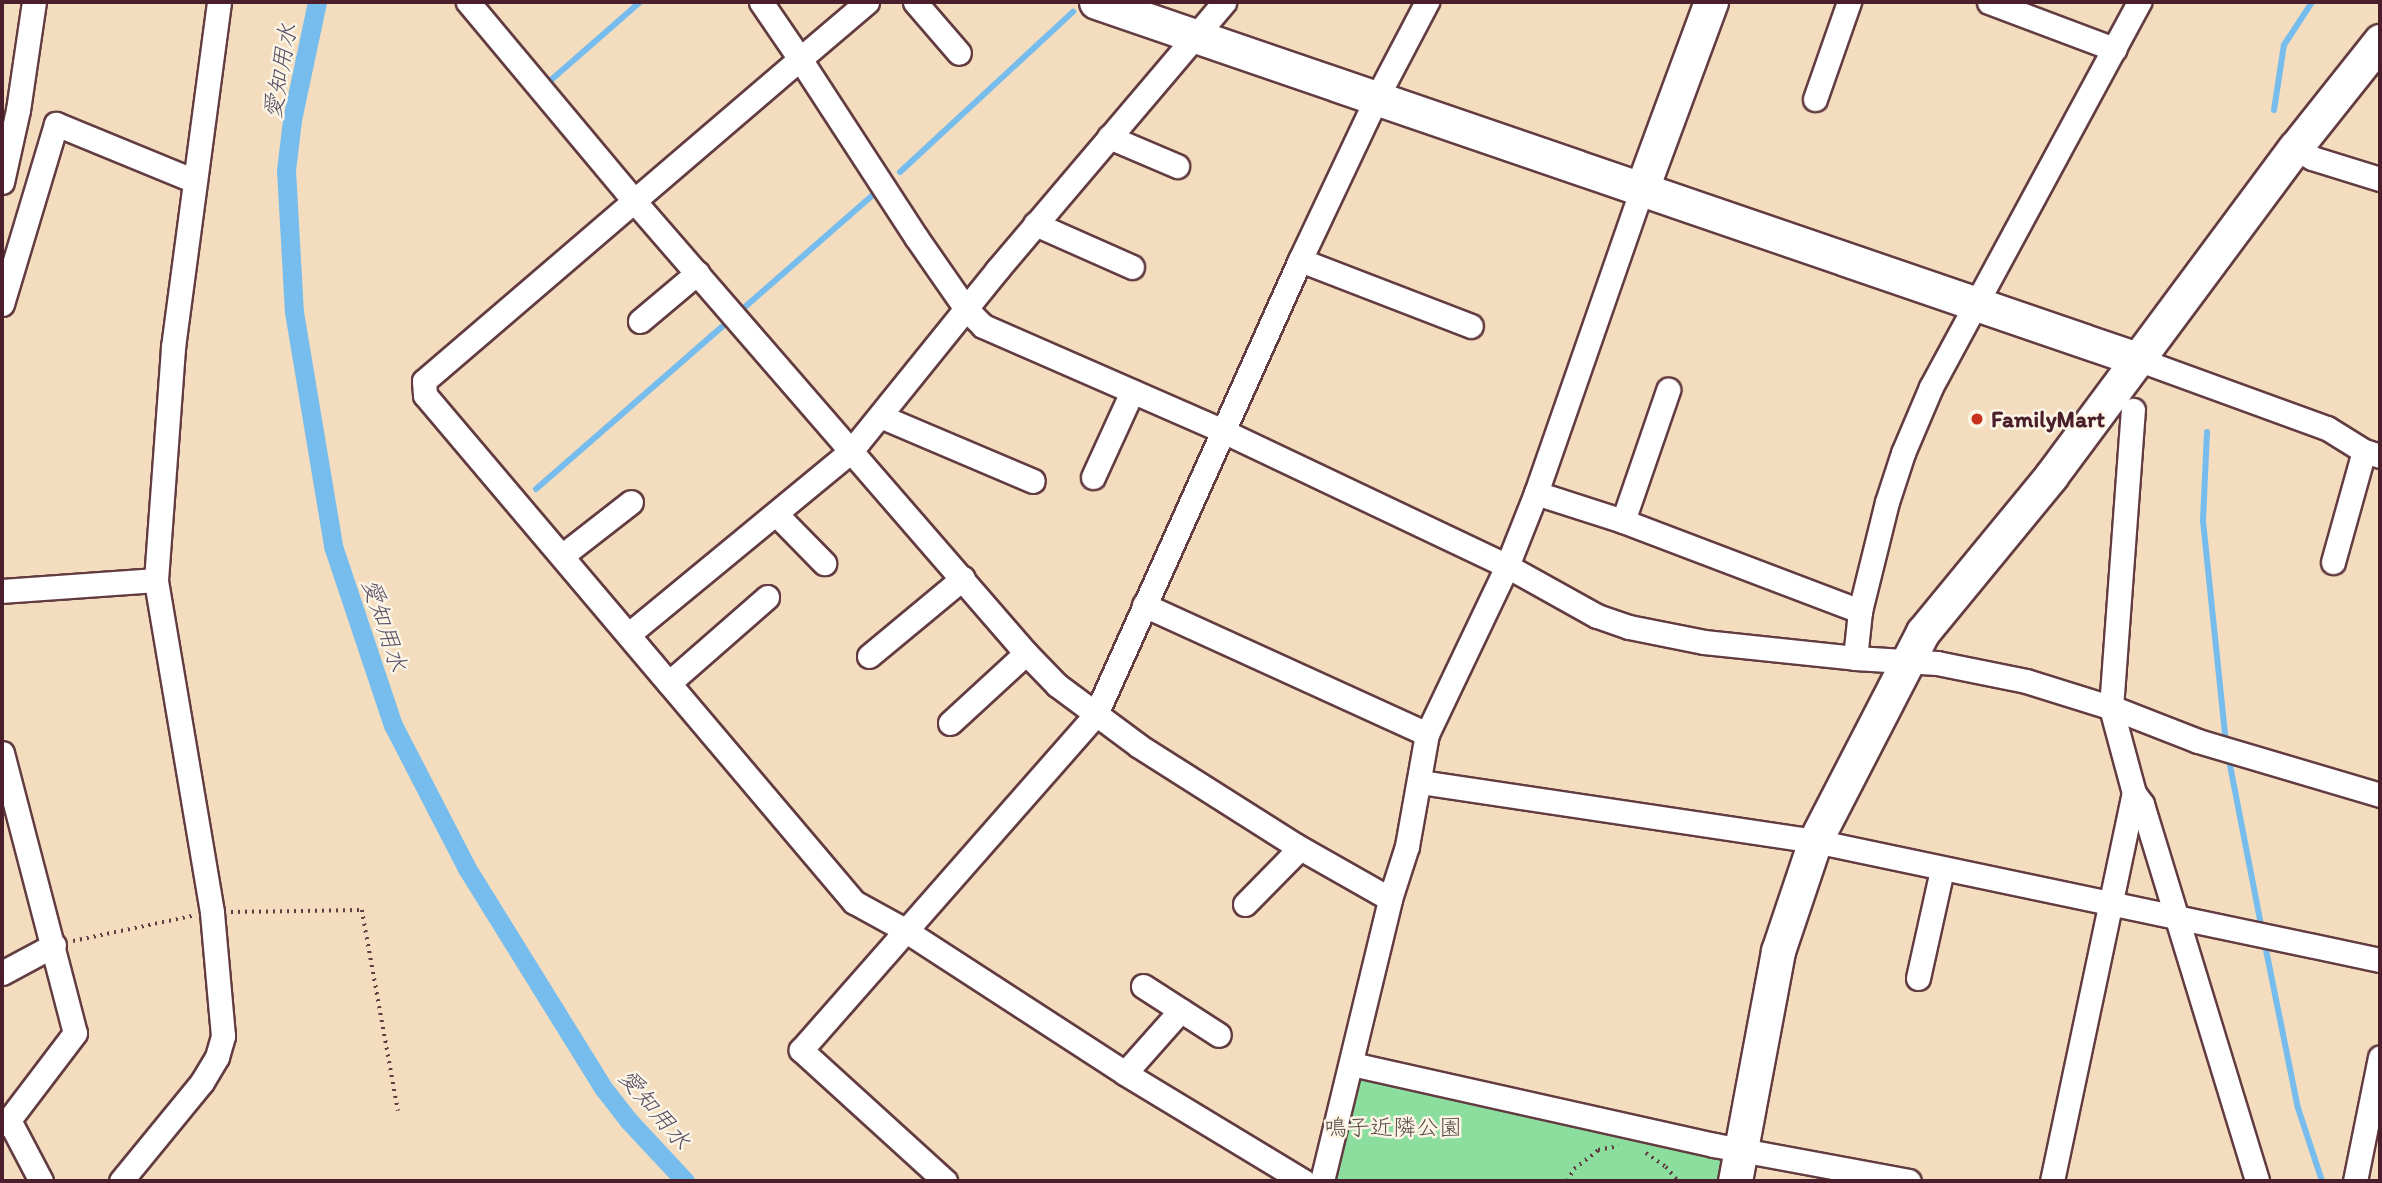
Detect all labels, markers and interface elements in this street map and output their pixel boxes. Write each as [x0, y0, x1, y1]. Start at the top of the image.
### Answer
water label: 愛知用水 [257, 21, 303, 121]
place label: FamilyMart [1991, 405, 2105, 433]
marker: FamilyMart [1969, 411, 1985, 427]
water label: 愛知用水 [356, 575, 414, 675]
water label: 愛知用水 [613, 1063, 697, 1155]
park label: 鳴子近隣公園 [1324, 1113, 1462, 1141]

